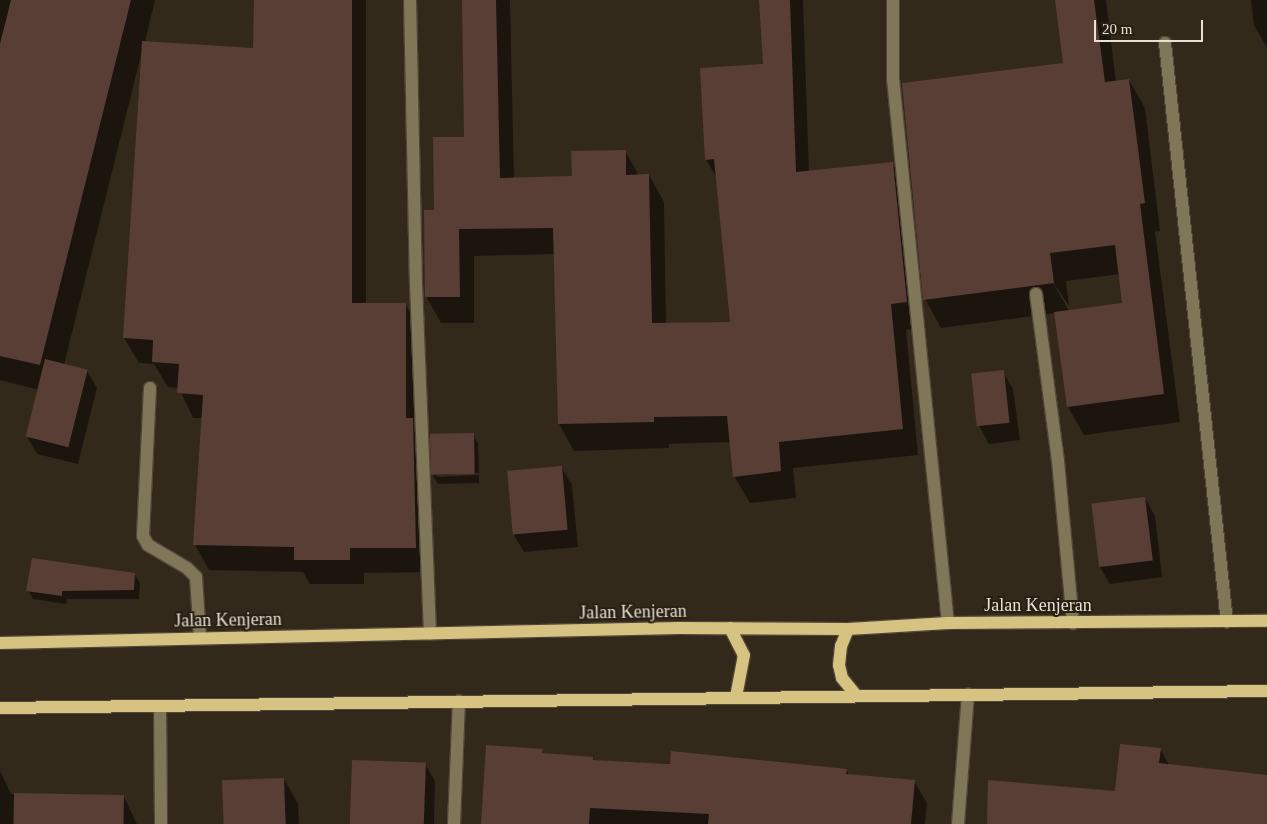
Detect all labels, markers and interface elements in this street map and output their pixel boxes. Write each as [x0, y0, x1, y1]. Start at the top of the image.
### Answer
scale bar [1097, 10, 1206, 42]
text: 20 m [1102, 21, 1132, 37]
street label: Jalan Kenjeran [984, 594, 1092, 616]
street label: Jalan Kenjeran [579, 600, 687, 624]
street label: Jalan Kenjeran [174, 608, 282, 632]

